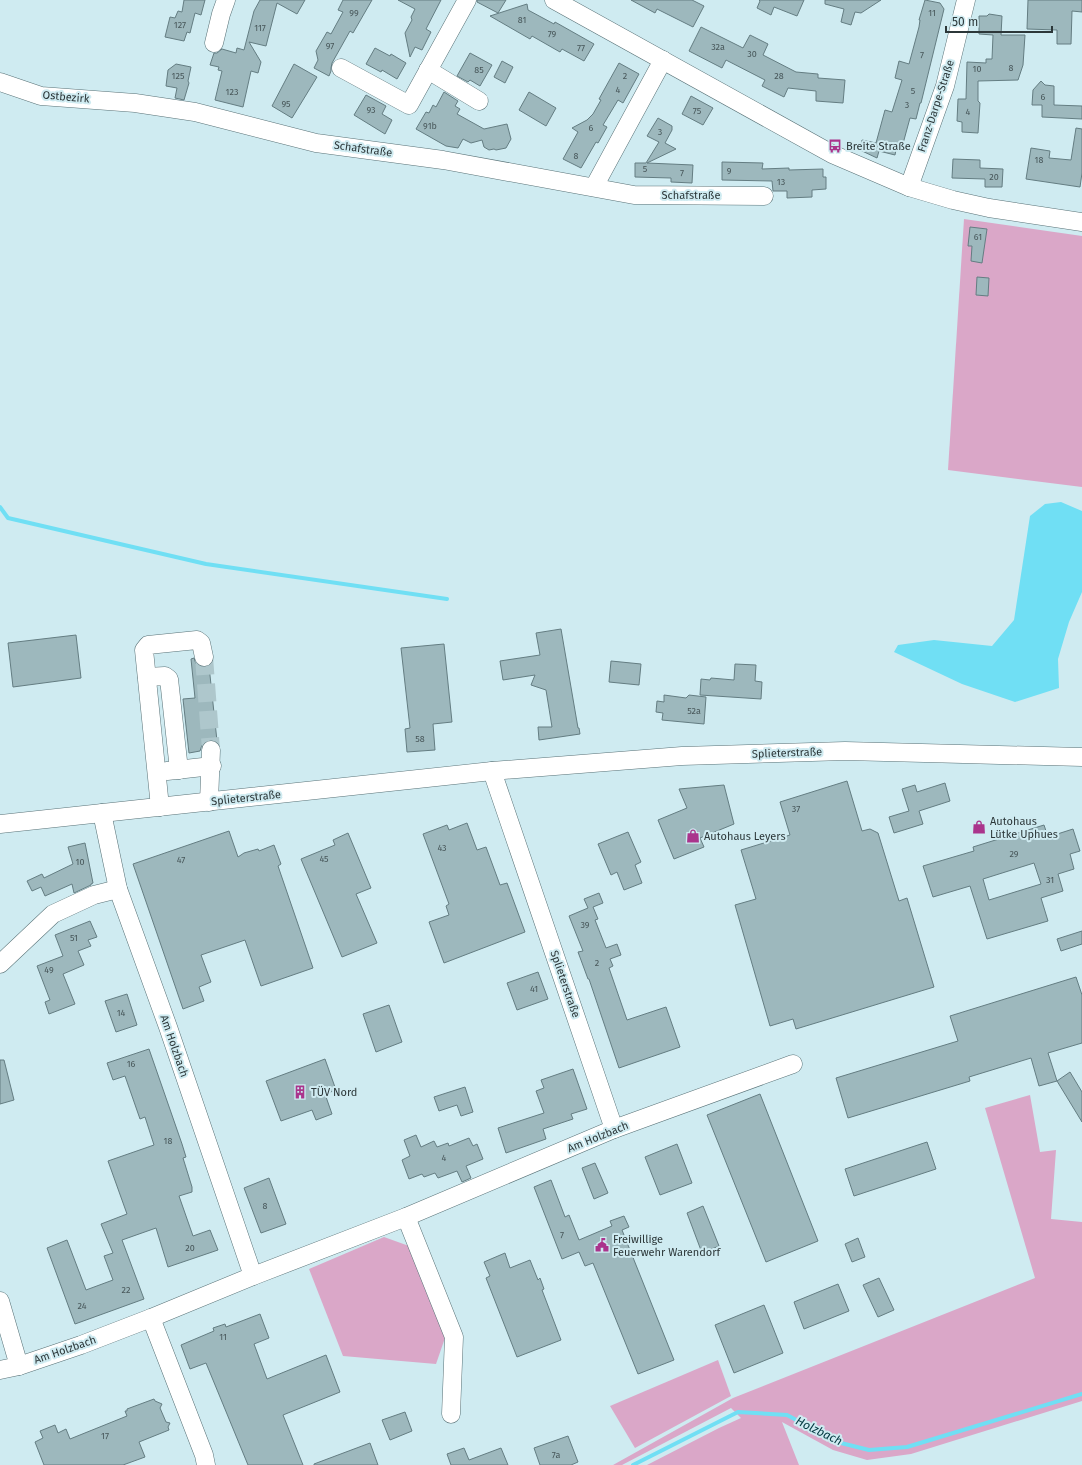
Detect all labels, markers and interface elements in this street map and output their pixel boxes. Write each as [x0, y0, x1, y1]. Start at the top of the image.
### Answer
house number: 99 [349, 8, 359, 18]
house number: 11 [928, 8, 936, 18]
scale bar [946, 8, 1052, 34]
house number: 81 [518, 15, 526, 25]
text: 50 m [952, 15, 978, 29]
house number: 127 [174, 20, 186, 30]
house number: 117 [254, 23, 266, 33]
house number: 79 [548, 29, 557, 39]
house number: 97 [326, 41, 334, 51]
house number: 32a [711, 42, 725, 52]
house number: 77 [577, 43, 585, 53]
house number: 30 [747, 49, 757, 59]
house number: 7 [920, 50, 924, 60]
street label: Franz-Darpe-Straße [915, 58, 957, 154]
house number: 8 [1009, 63, 1014, 73]
house number: 10 [973, 64, 981, 74]
house number: 85 [474, 65, 484, 75]
house number: 125 [172, 71, 185, 81]
house number: 2 [623, 71, 627, 81]
house number: 28 [774, 71, 784, 81]
house number: 4 [616, 85, 621, 95]
house number: 5 [911, 86, 916, 96]
house number: 123 [226, 87, 238, 97]
street label: Ostbezirk [42, 88, 90, 106]
house number: 6 [1041, 92, 1046, 102]
house number: 95 [281, 99, 291, 109]
house number: 3 [905, 100, 909, 110]
house number: 93 [366, 105, 376, 115]
house number: 75 [693, 106, 702, 116]
house number: 4 [966, 107, 971, 117]
house number: 91b [423, 121, 437, 131]
house number: 6 [589, 123, 594, 133]
house number: 3 [658, 127, 662, 137]
street label: Schafstraße [333, 138, 393, 160]
bus stop icon: Breite Straße [827, 138, 843, 154]
place label: Breite Straße [846, 140, 911, 153]
house number: 8 [574, 151, 579, 161]
house number: 18 [1035, 155, 1043, 165]
house number: 5 [643, 164, 648, 174]
house number: 9 [727, 166, 732, 176]
house number: 7 [680, 168, 684, 178]
house number: 20 [989, 172, 999, 182]
house number: 13 [777, 177, 785, 187]
street label: Schafstraße [662, 189, 720, 202]
house number: 61 [974, 232, 982, 242]
house number: 52a [687, 706, 701, 716]
house number: 58 [415, 734, 425, 744]
street label: Splieterstraße [752, 745, 822, 761]
street label: Splieterstraße [210, 788, 282, 808]
house number: 37 [792, 804, 800, 814]
place label: Autohaus Lütke Uphues [990, 815, 1058, 841]
shop icon: Autohaus Lütke Uphues [971, 819, 987, 835]
shop icon: Autohaus Leyers [685, 828, 701, 844]
place label: Autohaus Leyers [704, 830, 786, 843]
house number: 43 [437, 843, 447, 853]
house number: 29 [1009, 849, 1019, 859]
house number: 45 [319, 854, 329, 864]
house number: 47 [177, 855, 185, 865]
house number: 10 [76, 857, 84, 867]
house number: 31 [1046, 875, 1054, 885]
house number: 39 [580, 920, 590, 930]
house number: 51 [70, 933, 78, 943]
street label: Splieterstraße [547, 949, 583, 1019]
house number: 2 [595, 958, 599, 968]
house number: 49 [44, 965, 54, 975]
house number: 41 [530, 984, 538, 994]
house number: 14 [117, 1008, 126, 1018]
street label: Am Holzbach [157, 1013, 191, 1079]
house number: 16 [127, 1059, 136, 1069]
building icon: TÜV Nord [292, 1084, 308, 1100]
place label: TÜV Nord [311, 1085, 357, 1099]
street label: Am Holzbach [566, 1119, 630, 1155]
house number: 18 [164, 1136, 172, 1146]
house number: 4 [442, 1153, 447, 1163]
house number: 8 [263, 1201, 268, 1211]
house number: 7 [560, 1230, 564, 1240]
place label: Freiwillige Feuerwehr Warendorf [613, 1233, 721, 1259]
public building icon: Freiwillige Feuerwehr Warendorf [594, 1237, 610, 1253]
house number: 20 [185, 1243, 195, 1253]
house number: 22 [122, 1285, 130, 1295]
house number: 24 [77, 1301, 87, 1311]
house number: 11 [219, 1332, 227, 1342]
street label: Am Holzbach [32, 1333, 98, 1367]
water label: Holzbach [793, 1414, 845, 1448]
house number: 17 [101, 1431, 109, 1441]
house number: 7a [552, 1450, 560, 1460]

